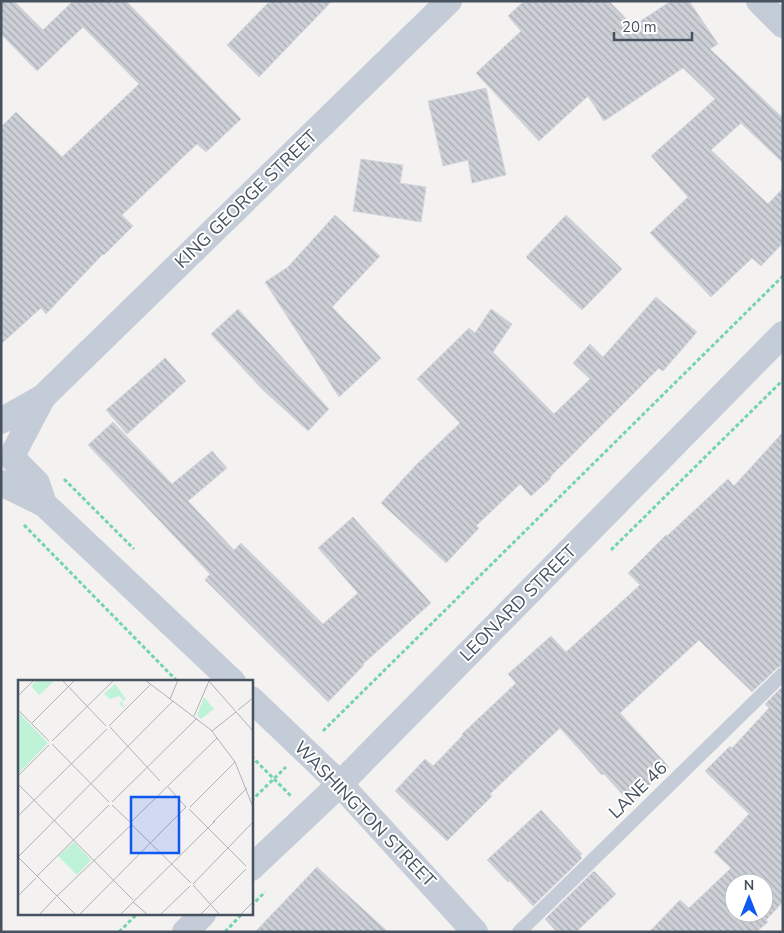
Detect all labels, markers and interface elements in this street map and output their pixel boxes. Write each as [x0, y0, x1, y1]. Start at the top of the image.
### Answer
scale bar [614, 10, 692, 42]
text: 20 m [622, 17, 657, 37]
street label: KING GEORGE STREET [169, 124, 323, 273]
street label: LEONARD STREET [454, 539, 582, 667]
inset map [18, 680, 252, 916]
street label: WASHINGTON STREET [289, 736, 441, 892]
street label: LANE 46 [604, 756, 672, 824]
north arrow [724, 873, 774, 923]
text: N [744, 876, 754, 895]

